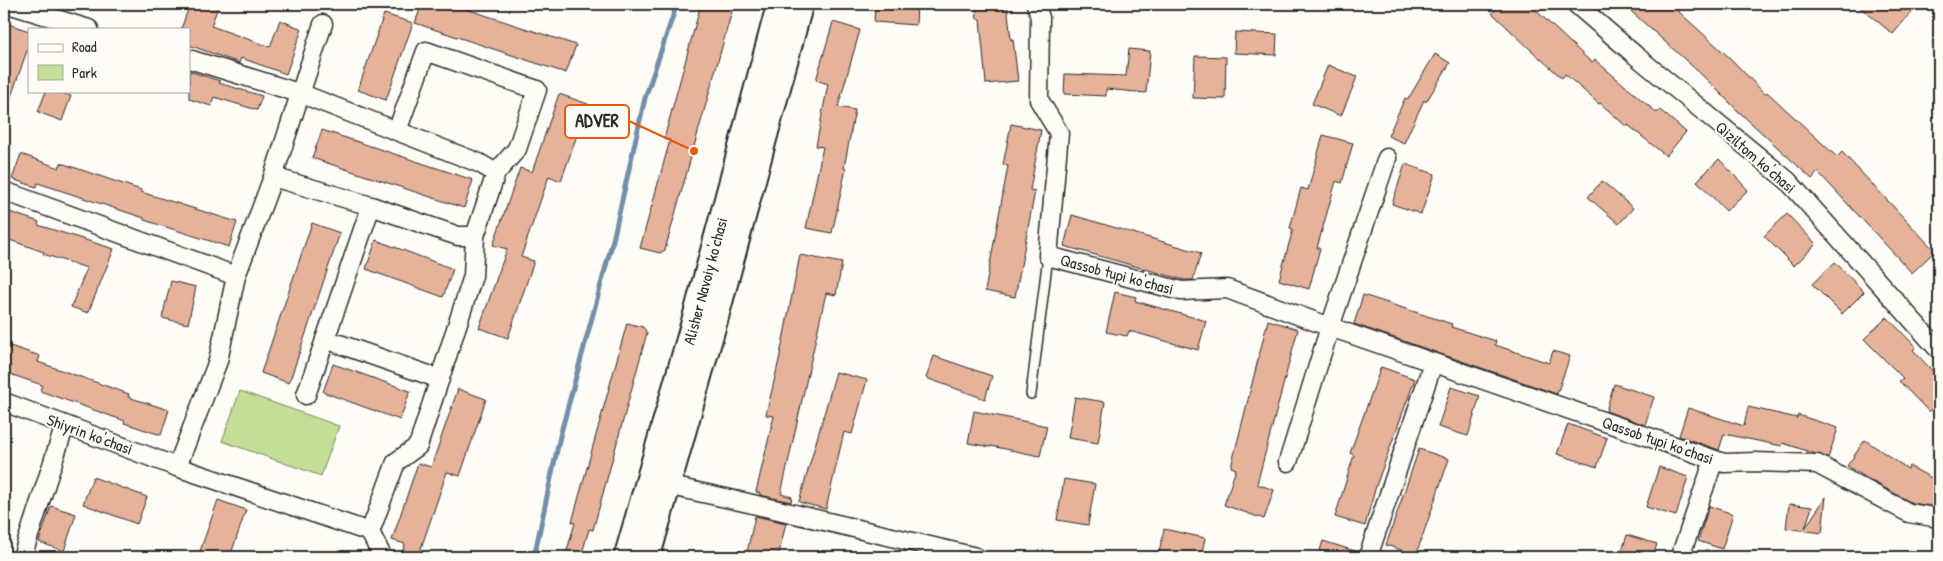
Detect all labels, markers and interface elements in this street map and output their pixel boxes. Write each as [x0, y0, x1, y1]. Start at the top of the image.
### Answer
legend [28, 28, 190, 92]
text: Road [72, 36, 97, 57]
text: Park [72, 62, 97, 83]
callout: ADVER [565, 105, 629, 138]
text: ADVER [575, 108, 620, 133]
street label: Qiziltom ko'chasi [1711, 116, 1801, 198]
street label: Alisher Navoiy ko'chasi [677, 215, 733, 347]
street label: Qassob tupi ko'chasi [1058, 248, 1176, 300]
street label: Shiyrin ko'chasi [44, 408, 136, 460]
street label: Qassob tupi ko'chasi [1599, 411, 1717, 469]

